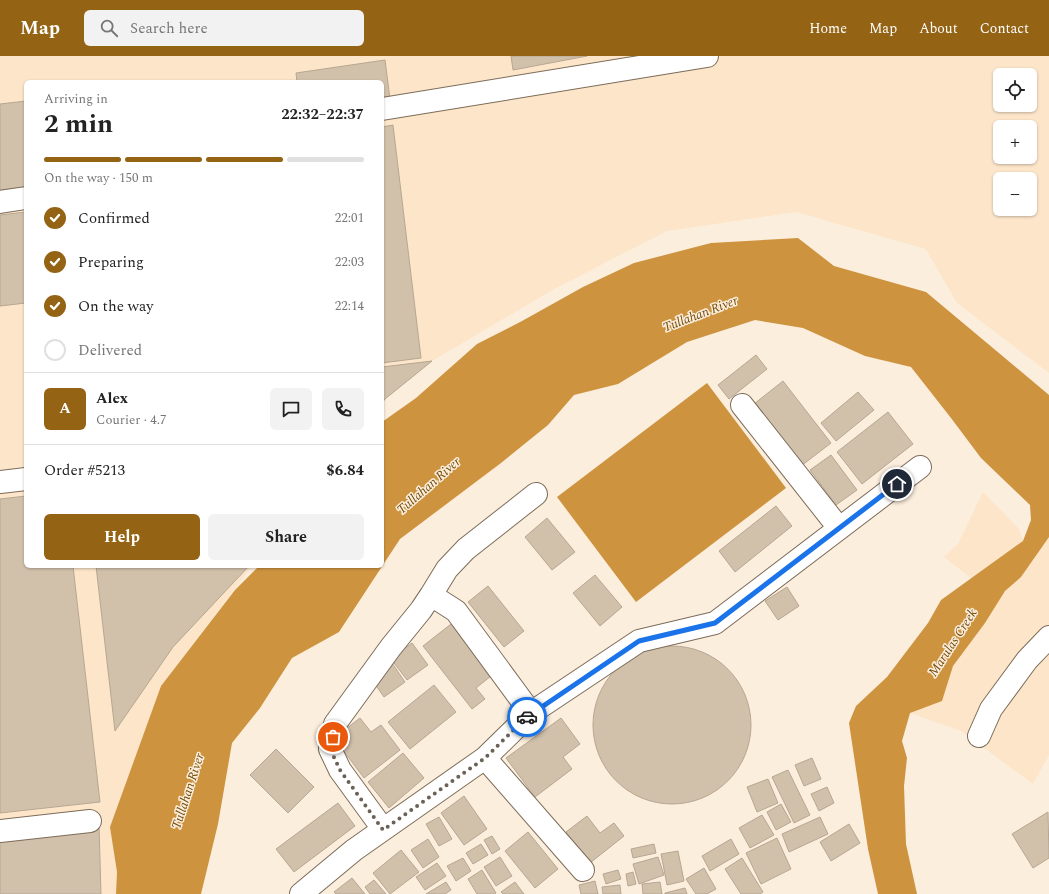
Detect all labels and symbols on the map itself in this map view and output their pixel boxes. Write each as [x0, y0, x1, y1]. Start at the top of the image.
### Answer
water label: Tullahan River [660, 290, 741, 337]
water label: Tullahan River [392, 452, 465, 519]
pin [880, 467, 914, 501]
water label: Marulas Creek [923, 605, 982, 681]
courier [507, 697, 547, 737]
pin [316, 720, 350, 754]
water label: Tullahan River [166, 750, 210, 832]

